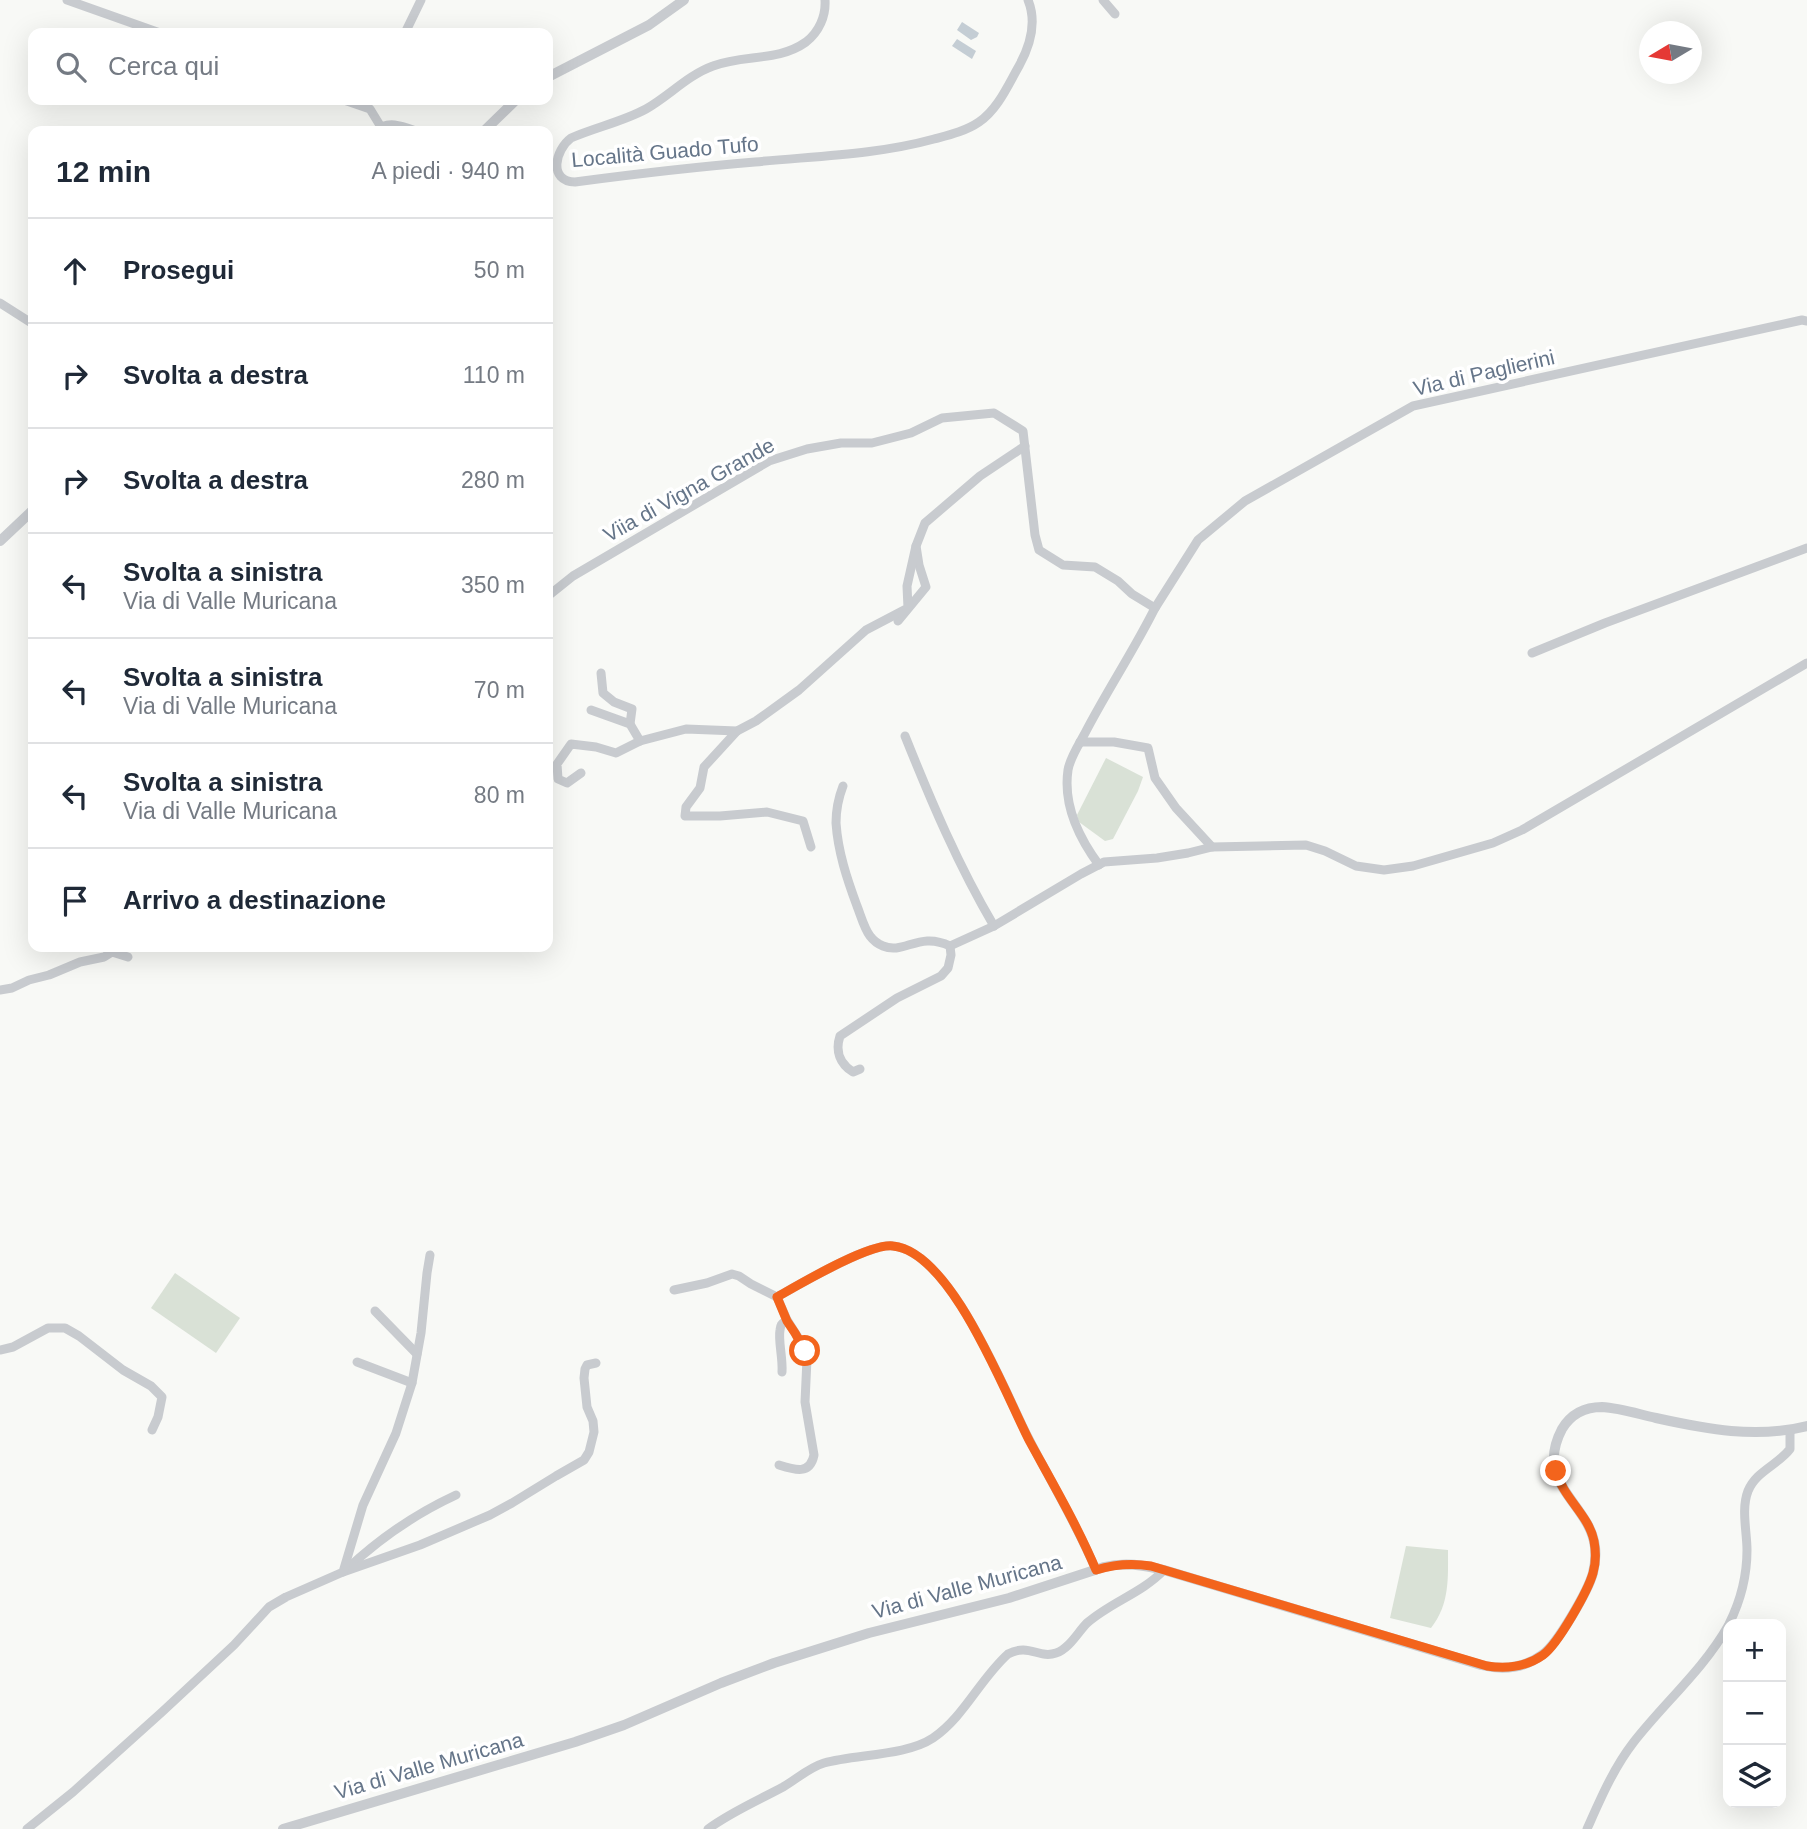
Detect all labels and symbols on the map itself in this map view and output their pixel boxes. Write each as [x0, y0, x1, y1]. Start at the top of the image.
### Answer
north arrow [1639, 21, 1702, 84]
street label: Località Guado Tufo [570, 132, 760, 171]
street label: Via di Paglierini [1411, 345, 1557, 400]
street label: Viia di Vigna Grande [599, 433, 778, 546]
route start [789, 1335, 820, 1366]
route end [1540, 1455, 1571, 1486]
street label: Via di Valle Muricana [870, 1550, 1064, 1623]
street label: Via di Valle Muricana [332, 1727, 526, 1803]

